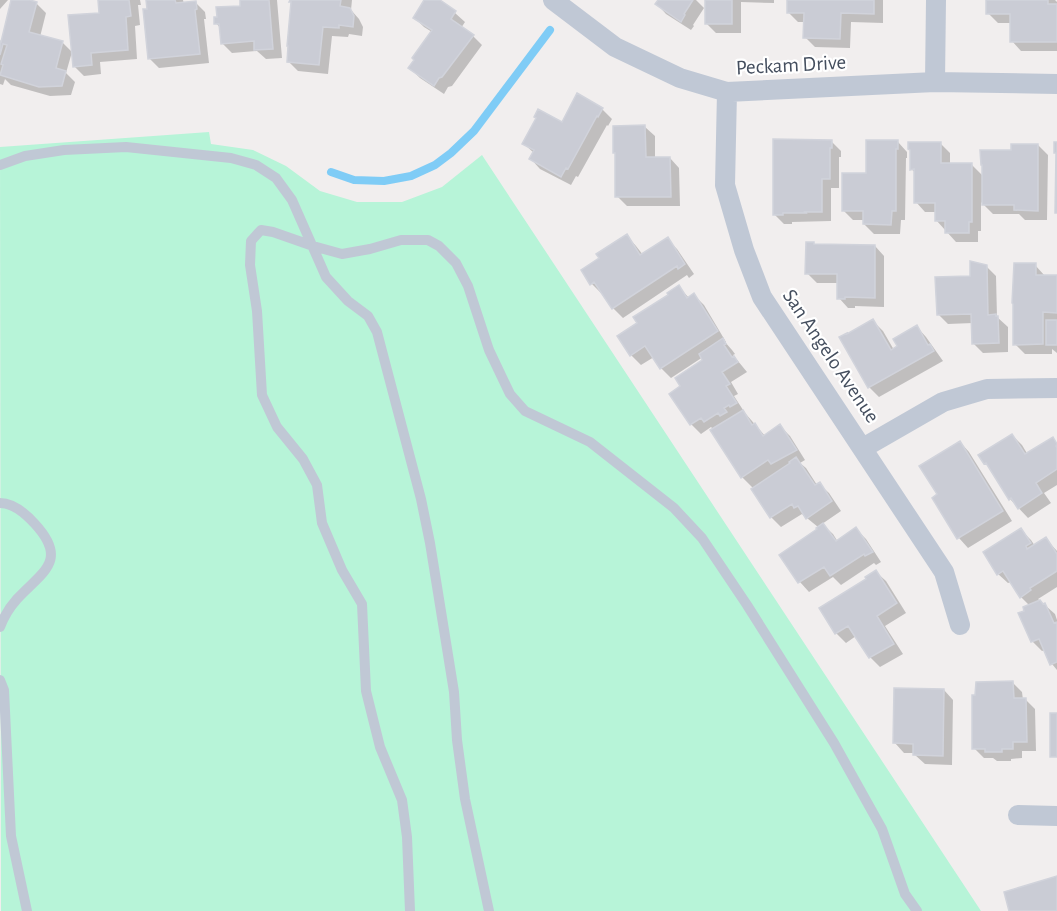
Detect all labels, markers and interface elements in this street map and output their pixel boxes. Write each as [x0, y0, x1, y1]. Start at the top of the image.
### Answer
street label: Peckam Drive [735, 52, 847, 78]
street label: San Angelo Avenue [779, 285, 883, 427]

